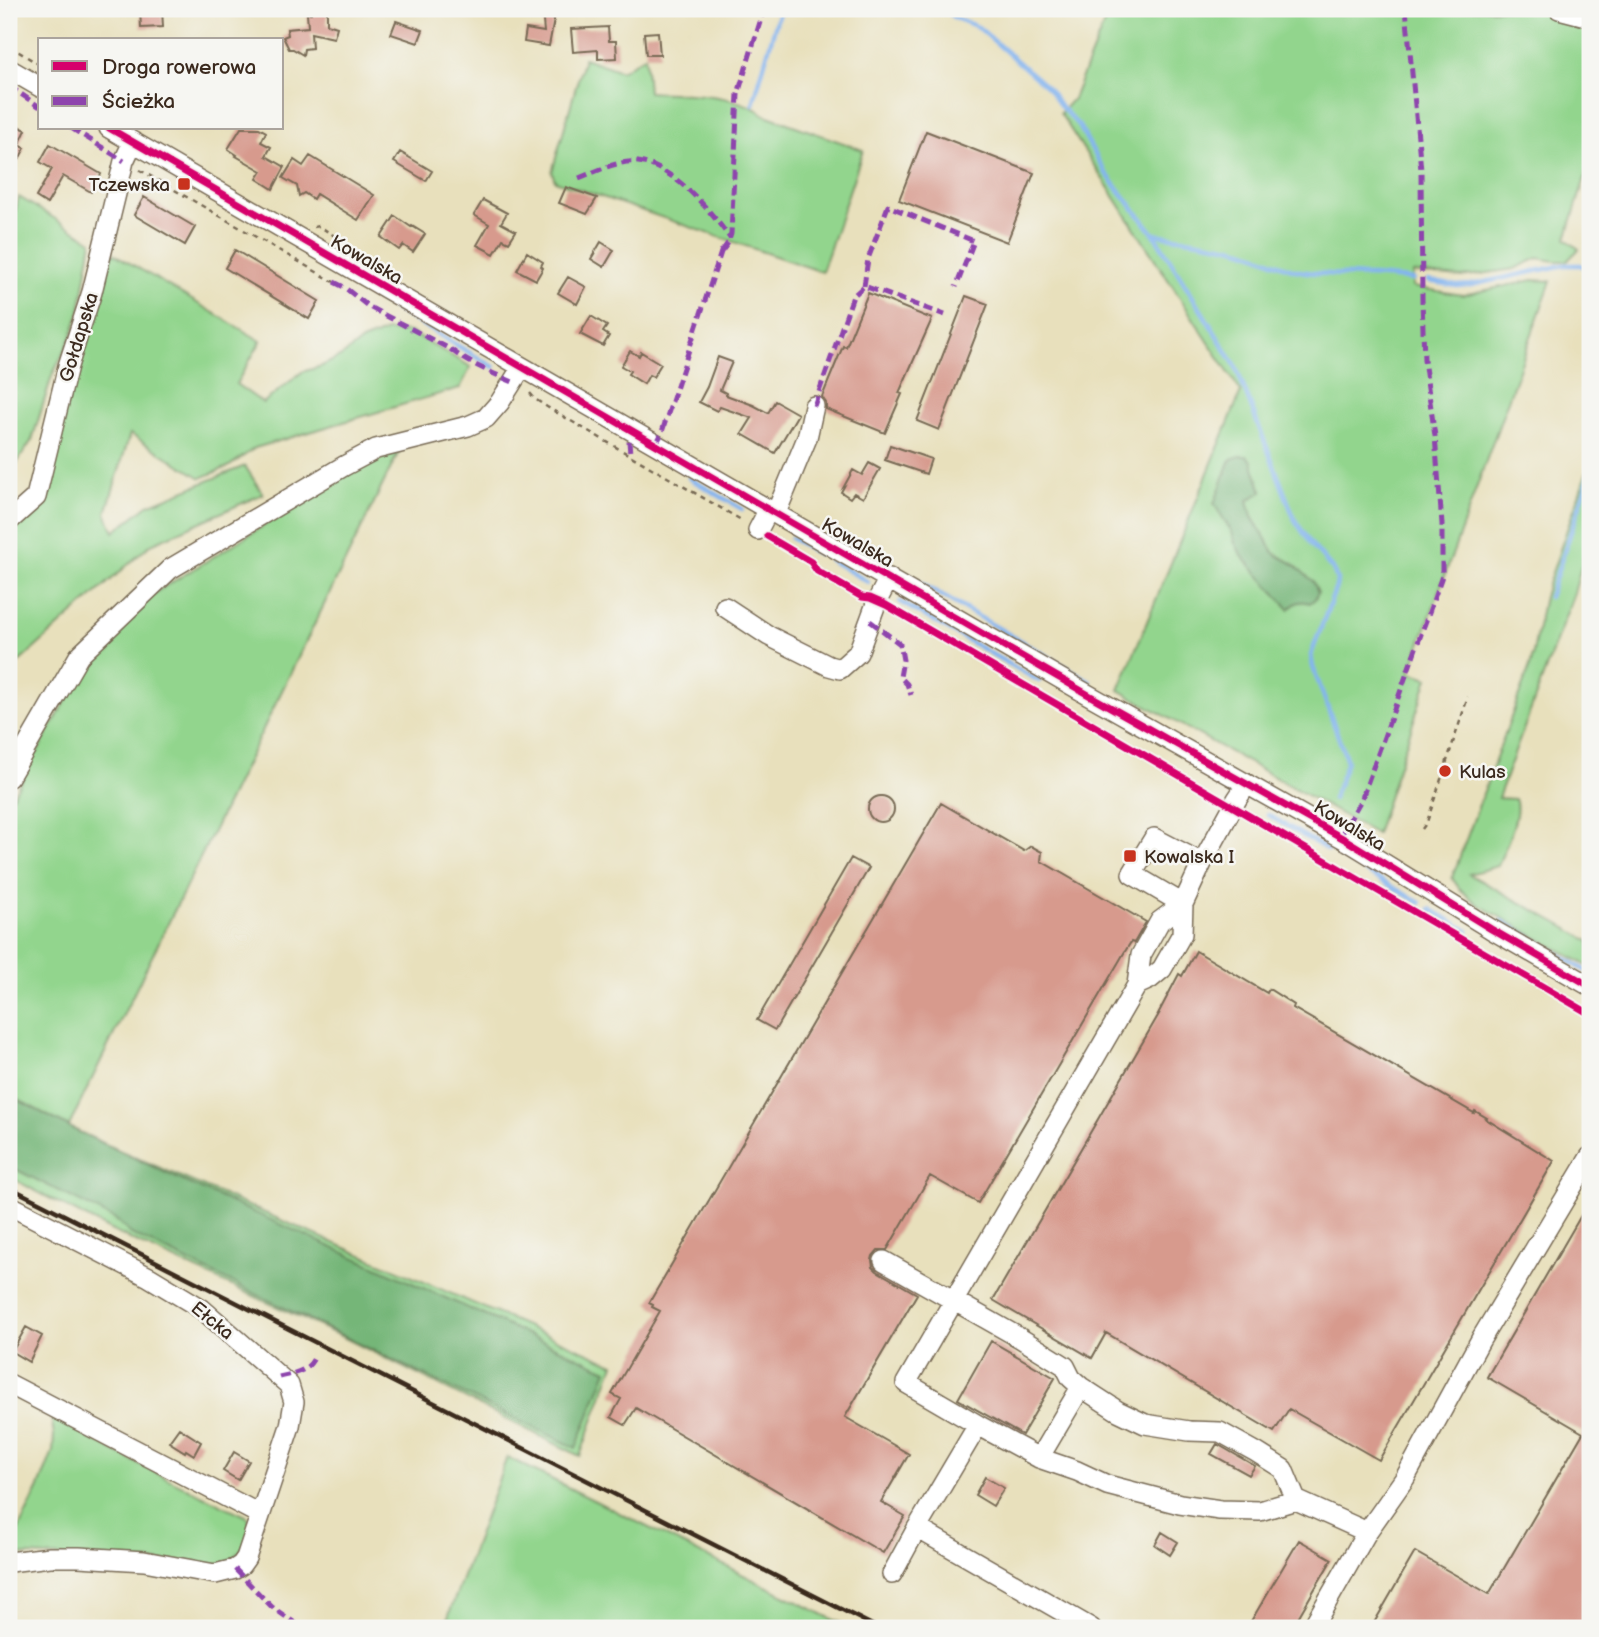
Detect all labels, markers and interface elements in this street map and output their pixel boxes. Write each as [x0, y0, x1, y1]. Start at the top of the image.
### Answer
legend [38, 38, 284, 130]
text: Droga rowerowa [102, 55, 256, 80]
text: Ścieżka [102, 89, 175, 114]
place label: Tczewska [89, 174, 170, 197]
marker: Tczewska [176, 176, 192, 192]
street label: Kowalska [326, 230, 406, 290]
street label: Gołdapska [55, 290, 104, 385]
street label: Kowalska [817, 513, 897, 573]
place label: Kulas [1459, 761, 1506, 784]
marker: Kulas [1437, 763, 1453, 779]
street label: Kowalska [1309, 796, 1389, 857]
place label: Kowalska I [1144, 846, 1235, 869]
marker: Kowalska I [1122, 848, 1138, 864]
street label: Ełcka [186, 1297, 238, 1345]

